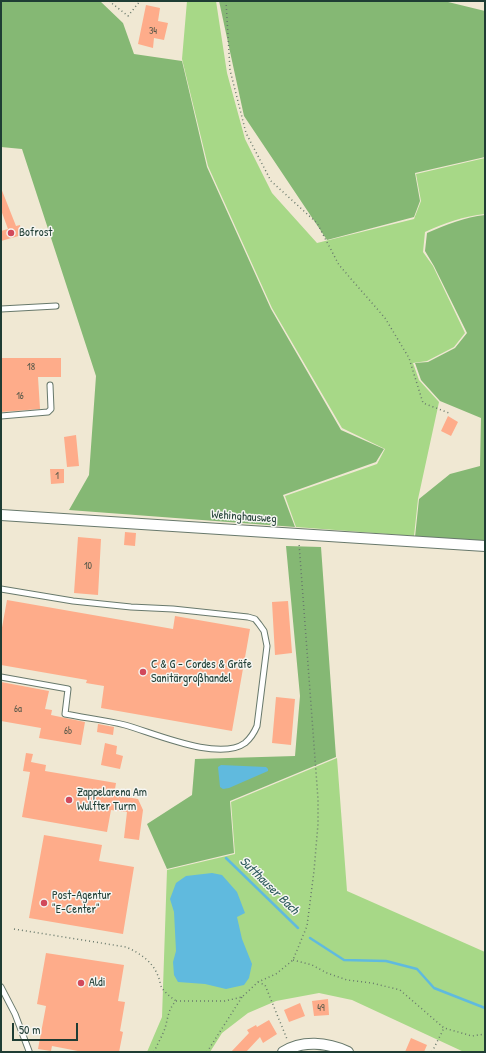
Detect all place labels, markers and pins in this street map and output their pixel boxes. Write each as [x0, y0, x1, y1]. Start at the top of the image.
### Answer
place label: Bofrost [19, 226, 52, 240]
marker: Bofrost [6, 228, 16, 238]
place label: C & G - Cordes & Gräfe Sanitärgroßhandel [151, 658, 252, 686]
marker: C & G - Cordes & Gräfe Sanitärgroßhandel [138, 667, 148, 677]
place label: Zappelarena Am Wulfter Turm [77, 786, 147, 814]
marker: Zappelarena Am Wulfter Turm [64, 795, 74, 805]
place label: Post-Agentur "E-Center" [52, 889, 111, 917]
marker: Post-Agentur "E-Center" [39, 898, 49, 908]
place label: Aldi [89, 976, 105, 990]
marker: Aldi [76, 978, 86, 988]

